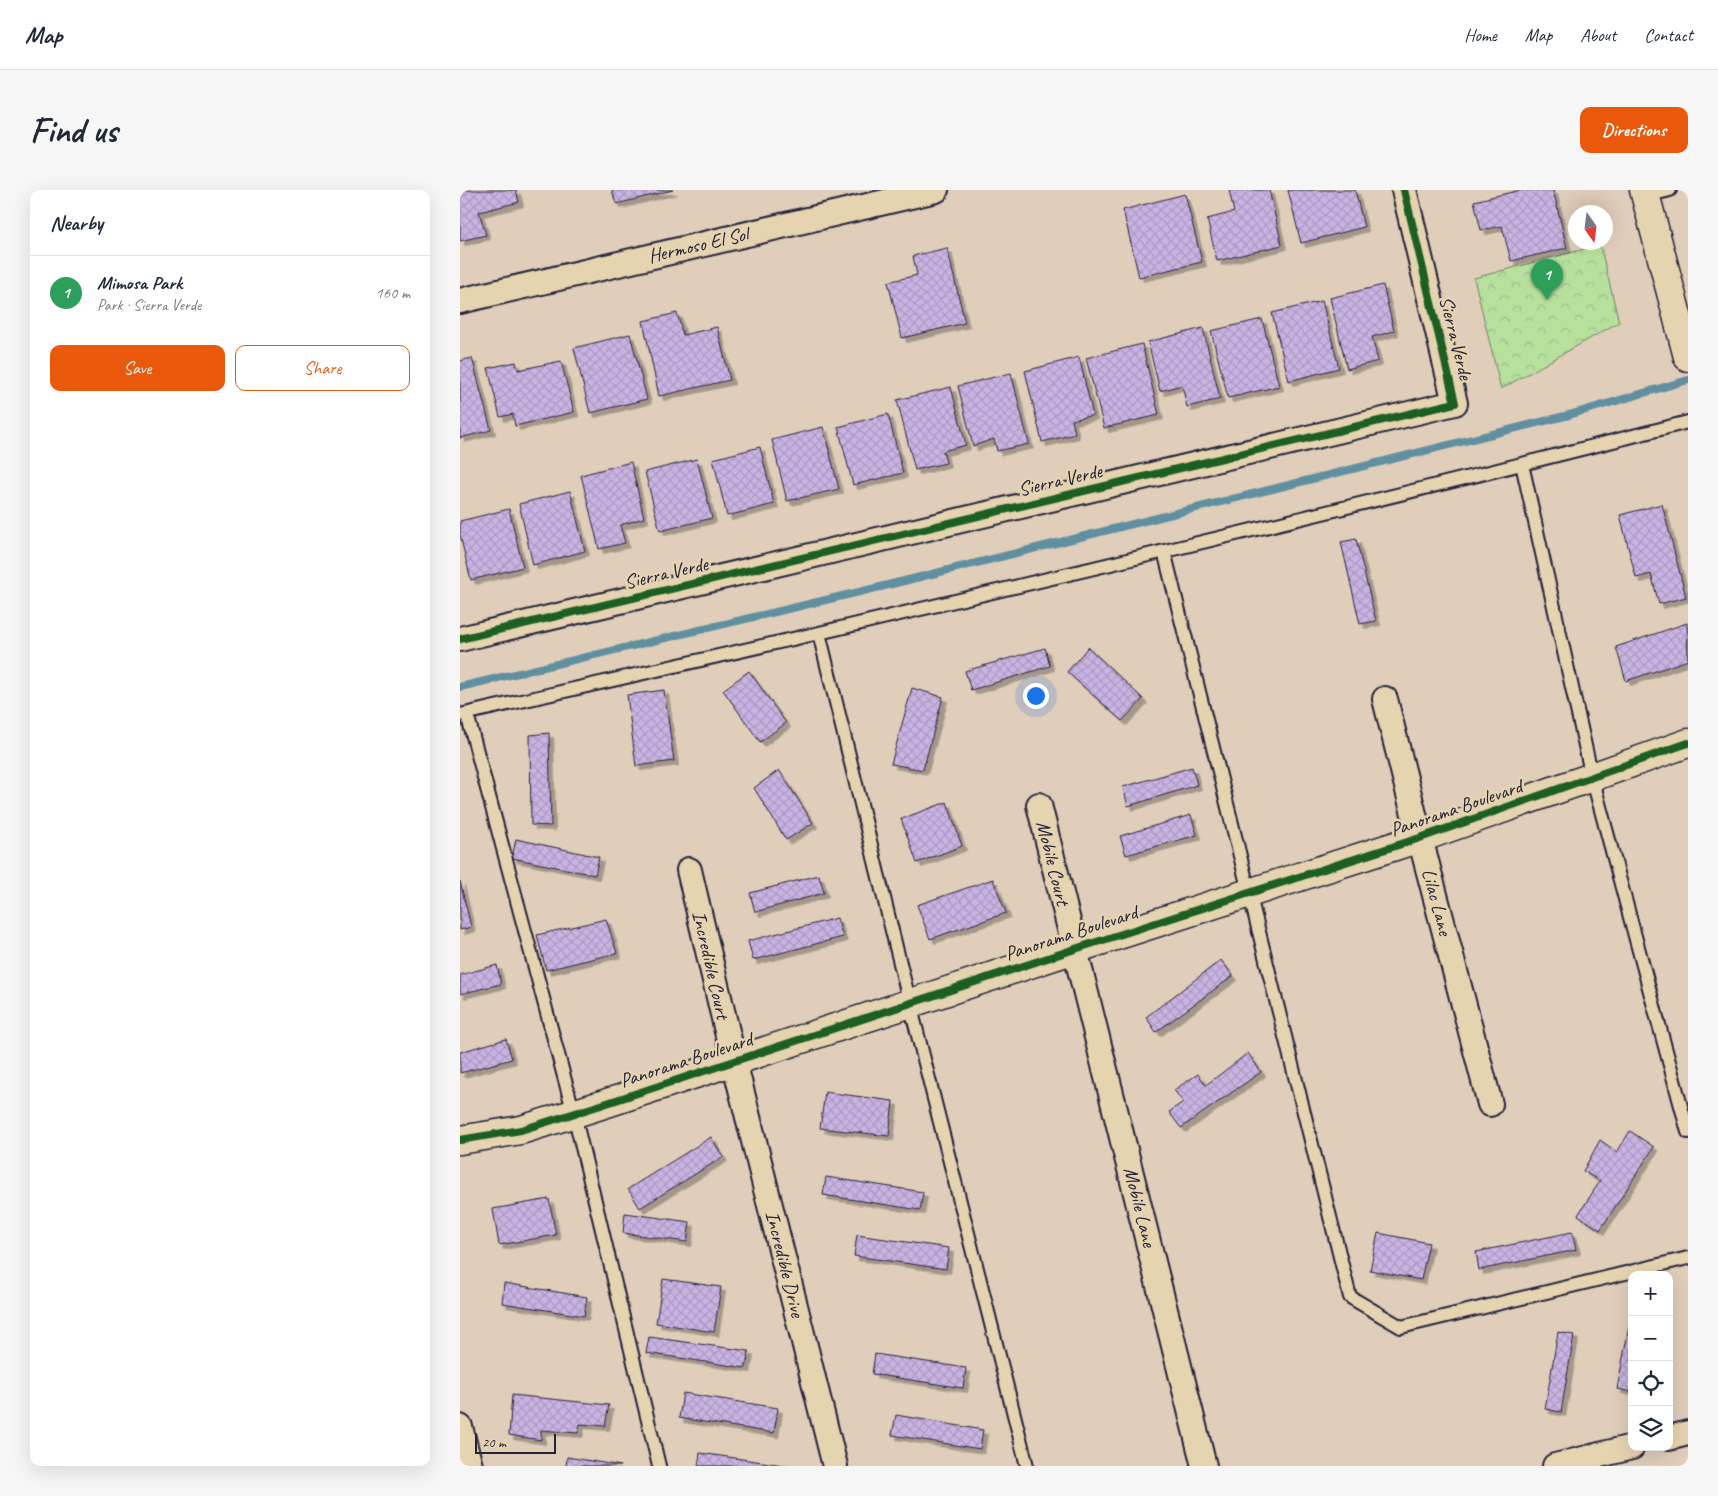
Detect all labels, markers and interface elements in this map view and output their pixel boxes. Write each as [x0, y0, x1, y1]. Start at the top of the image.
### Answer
text: Map [25, 20, 62, 50]
text: Home [1464, 24, 1497, 46]
text: Map [1525, 24, 1552, 46]
text: About [1580, 24, 1616, 46]
text: Contact [1644, 24, 1693, 46]
button: Directions [1580, 107, 1688, 153]
text: Find us [30, 108, 117, 153]
north arrow [1568, 205, 1613, 250]
text: Nearby [50, 210, 103, 236]
street label: Hermoso El Sol [646, 221, 754, 269]
pin: 1 [1531, 259, 1563, 300]
text: Mimosa Park [97, 271, 182, 295]
text: 1 [62, 283, 70, 303]
text: 160 m [376, 283, 410, 303]
street label: Sierra Verde [1434, 294, 1479, 384]
text: Park · Sierra Verde [97, 295, 201, 315]
button: Save [50, 345, 225, 391]
button: Share [235, 345, 410, 391]
street label: Sierra Verde [1016, 458, 1106, 502]
street label: Sierra Verde [622, 551, 712, 595]
your location [1023, 683, 1049, 709]
street label: Panorama Boulevard [1387, 773, 1528, 842]
street label: Mobile Court [1030, 818, 1076, 910]
street label: Lilac Lane [1416, 866, 1458, 939]
street label: Panorama Boulevard [1002, 899, 1143, 966]
street label: Incredible Court [686, 908, 736, 1024]
street label: Panorama Boulevard [617, 1026, 758, 1093]
street label: Mobile Lane [1118, 1164, 1162, 1251]
street label: Incredible Drive [760, 1208, 811, 1321]
map controls [1628, 1271, 1673, 1451]
button: + [1628, 1271, 1673, 1316]
button: − [1628, 1316, 1673, 1361]
button: locate [1628, 1361, 1673, 1406]
button: layers [1628, 1406, 1673, 1451]
scale bar [475, 1431, 556, 1454]
text: 20 m [482, 1434, 506, 1451]

